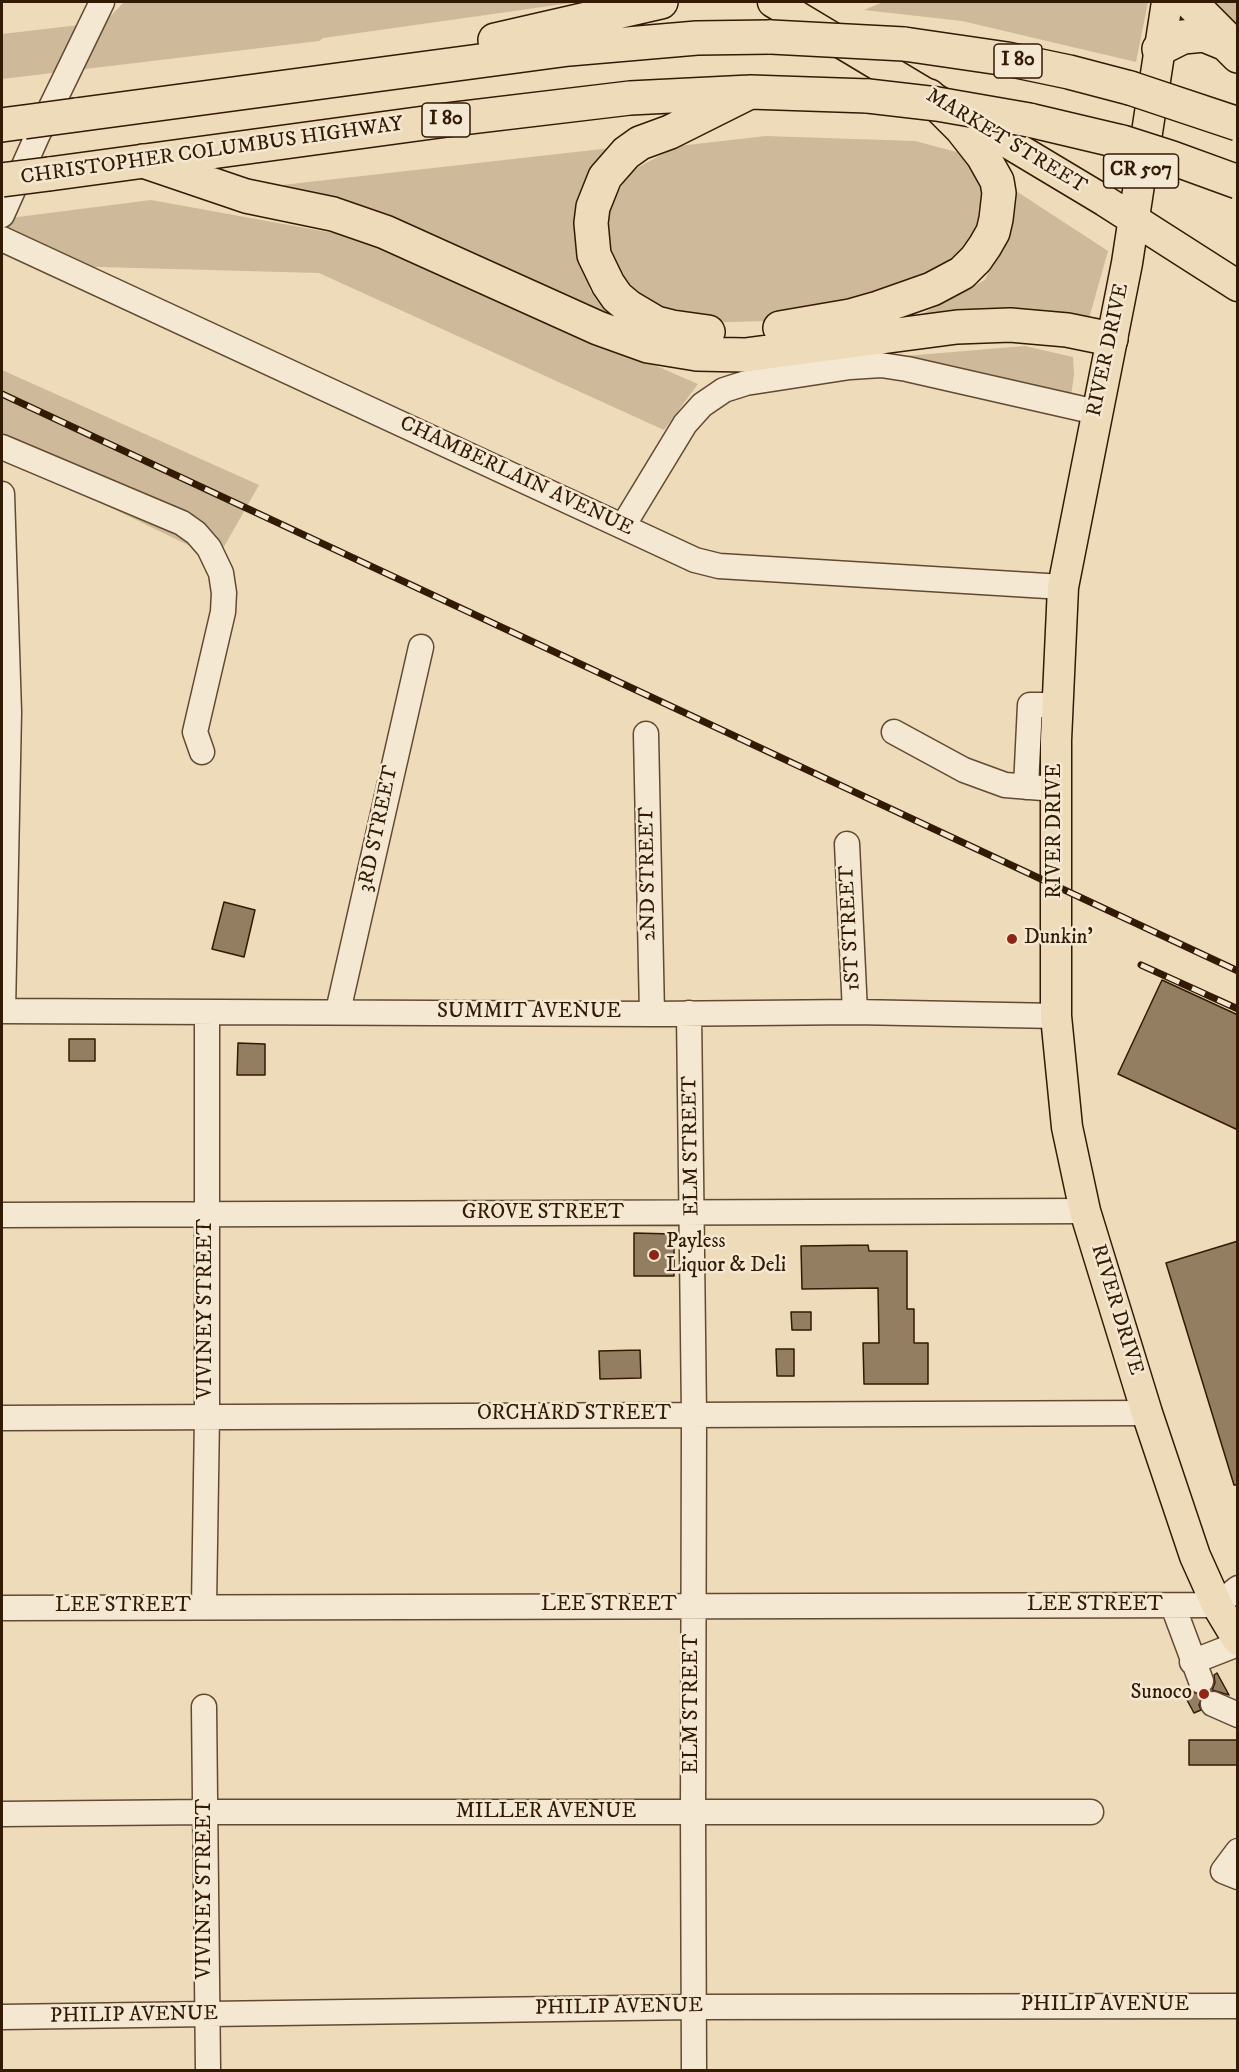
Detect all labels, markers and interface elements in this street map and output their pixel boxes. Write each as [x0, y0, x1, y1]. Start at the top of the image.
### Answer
road number: I 80 [994, 44, 1042, 78]
street label: MARKET STREET [921, 84, 1091, 200]
road number: I 80 [422, 103, 470, 137]
street label: CHRISTOPHER COLUMBUS HIGHWAY [19, 113, 405, 191]
road number: CR 507 [1104, 154, 1178, 188]
street label: RIVER DRIVE [1083, 281, 1135, 419]
street label: CHAMBERLAIN AVENUE [395, 412, 637, 542]
street label: RIVER DRIVE [1043, 763, 1069, 899]
street label: 3RD STREET [353, 764, 405, 894]
street label: 2ND STREET [635, 807, 663, 941]
street label: 1ST STREET [835, 865, 867, 991]
place label: Dunkin' [1024, 926, 1093, 952]
marker: Dunkin' [1005, 932, 1019, 946]
street label: SUMMIT AVENUE [437, 1000, 621, 1026]
street label: ELM STREET [678, 1076, 706, 1216]
street label: GROVE STREET [462, 1201, 624, 1227]
street label: VIVINEY STREET [194, 1219, 220, 1399]
place label: Payless Liquor & Deli [666, 1230, 786, 1280]
street label: RIVER DRIVE [1084, 1242, 1148, 1378]
marker: Payless Liquor & Deli [647, 1248, 661, 1262]
street label: ORCHARD STREET [477, 1402, 671, 1428]
street label: LEE STREET [541, 1593, 677, 1619]
street label: LEE STREET [1027, 1593, 1163, 1619]
street label: LEE STREET [55, 1594, 191, 1620]
street label: ELM STREET [680, 1634, 706, 1774]
place label: Sunoco [1130, 1681, 1192, 1707]
marker: Sunoco [1197, 1687, 1211, 1701]
street label: VIVINEY STREET [193, 1799, 219, 1979]
street label: MILLER AVENUE [456, 1800, 636, 1826]
street label: PHILIP AVENUE [1021, 1993, 1189, 2019]
street label: PHILIP AVENUE [535, 1994, 703, 2022]
street label: PHILIP AVENUE [50, 2002, 218, 2030]

